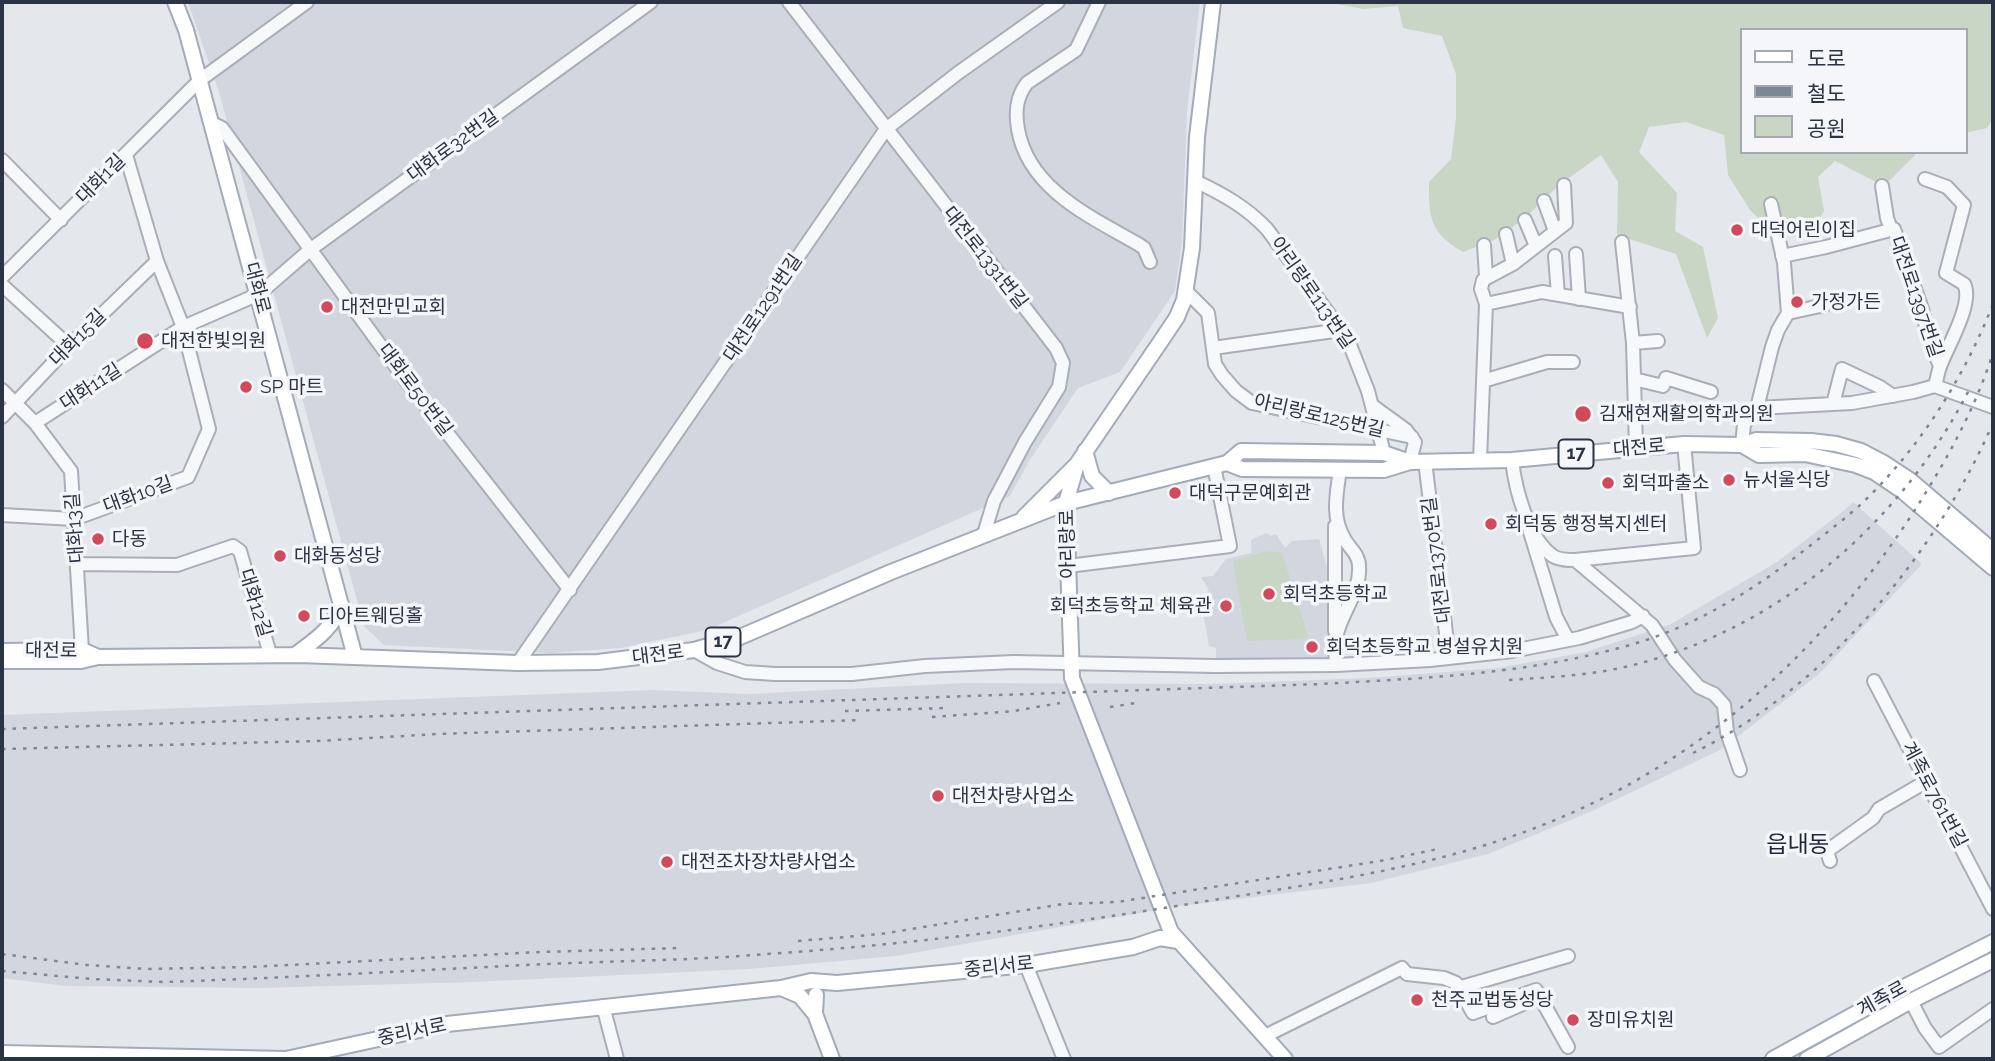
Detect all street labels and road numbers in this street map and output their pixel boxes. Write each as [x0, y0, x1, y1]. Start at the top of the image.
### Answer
street label: 대화로32번길 [403, 105, 503, 187]
street label: 대화1길 [72, 150, 130, 208]
street label: 대전로1331번길 [938, 202, 1032, 314]
street label: 아리랑로113번길 [1265, 233, 1359, 353]
street label: 대전로1397번길 [1885, 233, 1947, 361]
street label: 대전로1291번길 [719, 250, 807, 366]
street label: 대화로 [239, 260, 275, 316]
street label: 대화15길 [45, 305, 111, 371]
street label: 대화로50번길 [373, 339, 457, 441]
street label: 대화11길 [56, 359, 126, 415]
street label: 아리랑로125번길 [1252, 390, 1386, 442]
street label: 대전로 [1612, 434, 1666, 462]
road number: 17 [1558, 440, 1594, 468]
street label: 대화10길 [100, 472, 176, 518]
street label: 대화13길 [61, 492, 89, 564]
street label: 대전로1370번길 [1418, 495, 1456, 625]
street label: 아리랑로 [1056, 509, 1080, 579]
street label: 대화12길 [234, 566, 276, 640]
road number: 17 [706, 628, 740, 656]
street label: 대전로 [25, 639, 77, 663]
street label: 대전로 [631, 640, 685, 670]
street label: 계족로761번길 [1896, 738, 1972, 852]
street label: 중리서로 [963, 952, 1035, 982]
street label: 계족로 [1854, 976, 1910, 1022]
street label: 중리서로 [375, 1014, 449, 1050]

